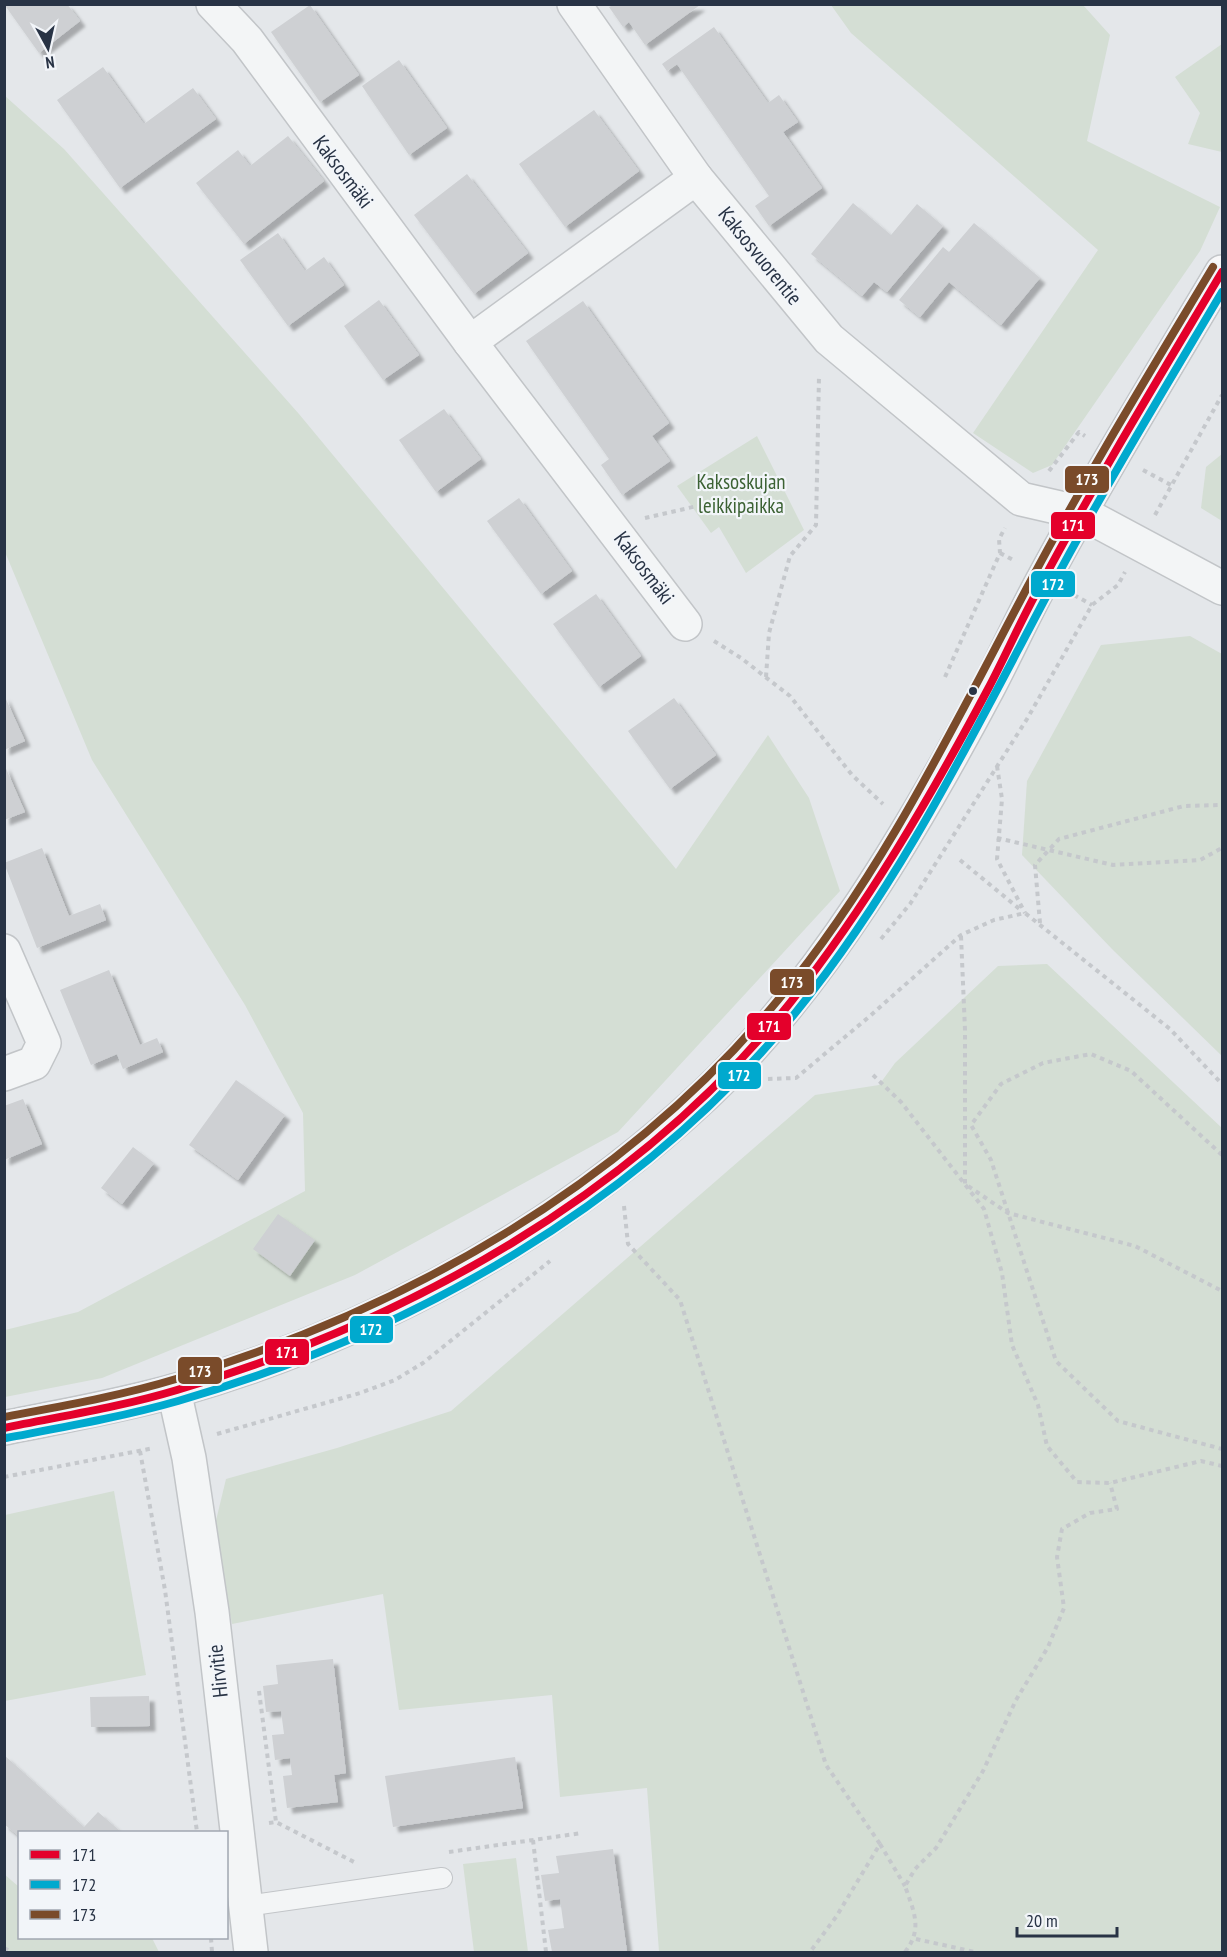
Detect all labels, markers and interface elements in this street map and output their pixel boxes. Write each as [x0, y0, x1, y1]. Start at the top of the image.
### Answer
north arrow [18, 18, 78, 78]
text: N [44, 52, 56, 73]
street label: Kaksosmäki [307, 130, 380, 214]
street label: Kaksosvuorentie [713, 201, 808, 310]
line badge: 173 [1064, 465, 1110, 494]
park label: Kaksoskujan leikkipaikka [696, 468, 786, 519]
text: 173 [1076, 469, 1098, 489]
line badge: 171 [1050, 511, 1096, 540]
text: 171 [1062, 515, 1084, 535]
street label: Kaksosmäki [608, 526, 681, 610]
line badge: 172 [1030, 570, 1076, 598]
text: 172 [1042, 574, 1064, 594]
unlabelled marker [967, 685, 979, 697]
line badge: 173 [769, 968, 815, 996]
text: 173 [781, 972, 803, 992]
line badge: 171 [746, 1012, 792, 1041]
text: 171 [758, 1016, 780, 1036]
line badge: 172 [717, 1061, 762, 1090]
text: 172 [728, 1065, 750, 1085]
line badge: 172 [349, 1315, 394, 1344]
text: 172 [360, 1319, 382, 1339]
line badge: 171 [264, 1338, 310, 1366]
text: 171 [276, 1342, 298, 1362]
line badge: 173 [177, 1356, 223, 1385]
text: 173 [189, 1361, 211, 1381]
street label: Hirvitie [201, 1643, 234, 1699]
legend [18, 1831, 228, 1939]
text: 171 [72, 1843, 96, 1866]
text: 172 [72, 1873, 96, 1896]
scale bar [1017, 1900, 1118, 1938]
text: 173 [72, 1903, 96, 1926]
text: 20 m [1026, 1909, 1058, 1932]

